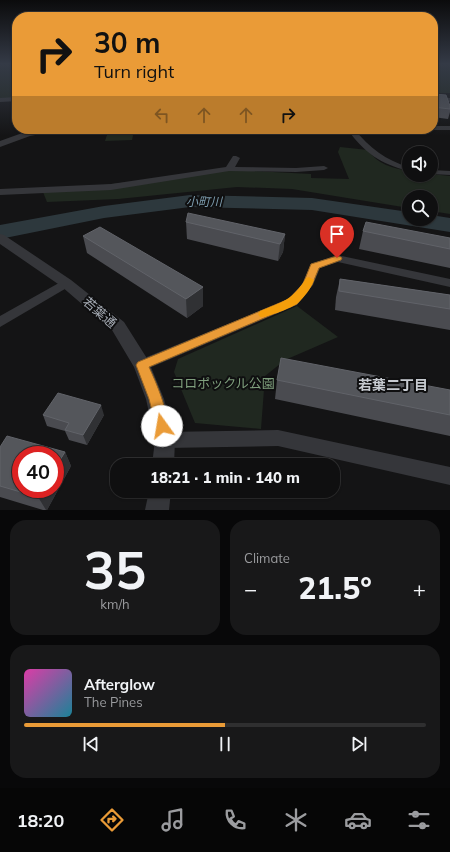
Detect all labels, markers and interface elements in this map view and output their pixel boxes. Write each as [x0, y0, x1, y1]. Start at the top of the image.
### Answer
text: 30 m [94, 25, 160, 60]
icon: right [28, 28, 80, 80]
text: Turn right [94, 60, 174, 83]
icon: left [151, 104, 173, 126]
icon: ahead [193, 104, 215, 126]
icon: ahead [235, 104, 257, 126]
icon: right [277, 104, 299, 126]
map controls [402, 146, 438, 226]
button: sound [402, 146, 438, 182]
button: search [402, 190, 438, 226]
water label: 小町川 [186, 194, 224, 209]
pin [320, 217, 354, 258]
icon: arrive [326, 223, 348, 245]
street label: 若葉通 [80, 293, 120, 331]
park label: コロポックル公園 [171, 375, 275, 391]
district label: 若葉二丁目 [358, 376, 428, 394]
position arrow [141, 405, 183, 447]
speed limit sign: 40 [12, 446, 64, 498]
text: 18:21 · 1 min · 140 m [150, 468, 300, 487]
text: 35 [84, 537, 146, 602]
text: Climate [244, 550, 290, 566]
text: 21.5° [298, 569, 372, 607]
text: − [244, 575, 257, 603]
text: + [413, 575, 426, 603]
text: km/h [100, 596, 130, 612]
text: Afterglow [84, 675, 155, 694]
text: The Pines [84, 694, 143, 710]
icon: previous [80, 733, 102, 755]
icon: pause [214, 733, 236, 755]
icon: next [348, 733, 370, 755]
icon: directions [98, 806, 126, 834]
icon: music [159, 806, 187, 834]
icon: phone [221, 806, 249, 834]
icon: climate [282, 806, 310, 834]
icon: car [344, 806, 372, 834]
icon: filters [405, 806, 433, 834]
text: 18:20 [17, 809, 64, 832]

